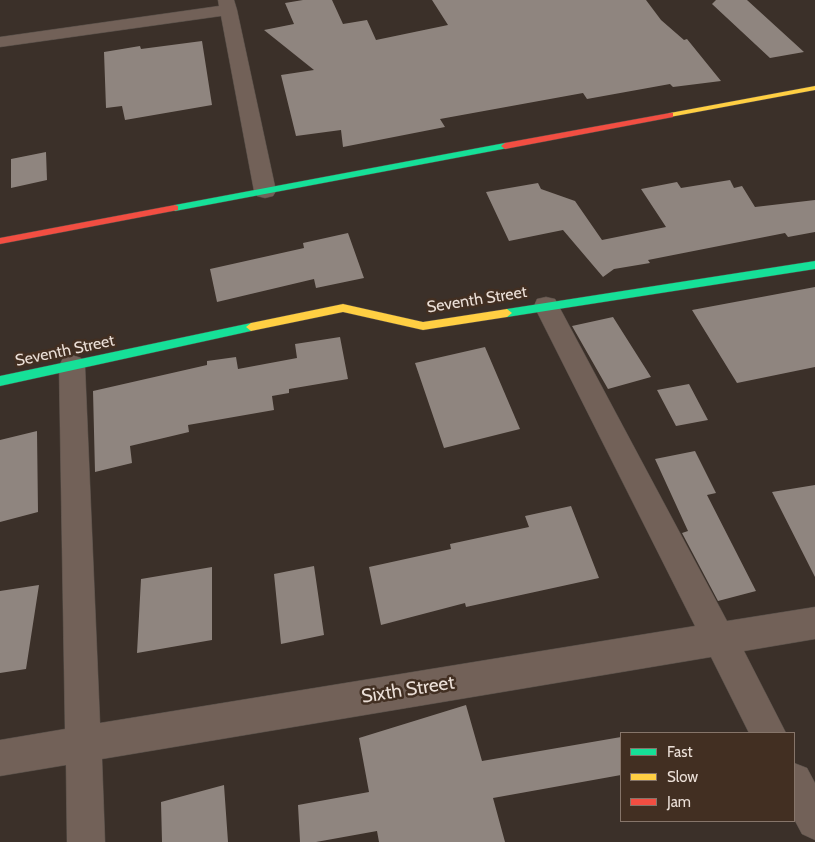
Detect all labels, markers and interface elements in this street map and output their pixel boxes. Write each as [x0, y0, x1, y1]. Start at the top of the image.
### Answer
street label: Seventh Street [426, 283, 528, 317]
street label: Seventh Street [14, 331, 116, 371]
street label: Sixth Street [360, 671, 456, 709]
legend [620, 732, 795, 822]
text: Fast [667, 743, 692, 761]
text: Slow [667, 768, 698, 786]
text: Jam [667, 793, 691, 811]

